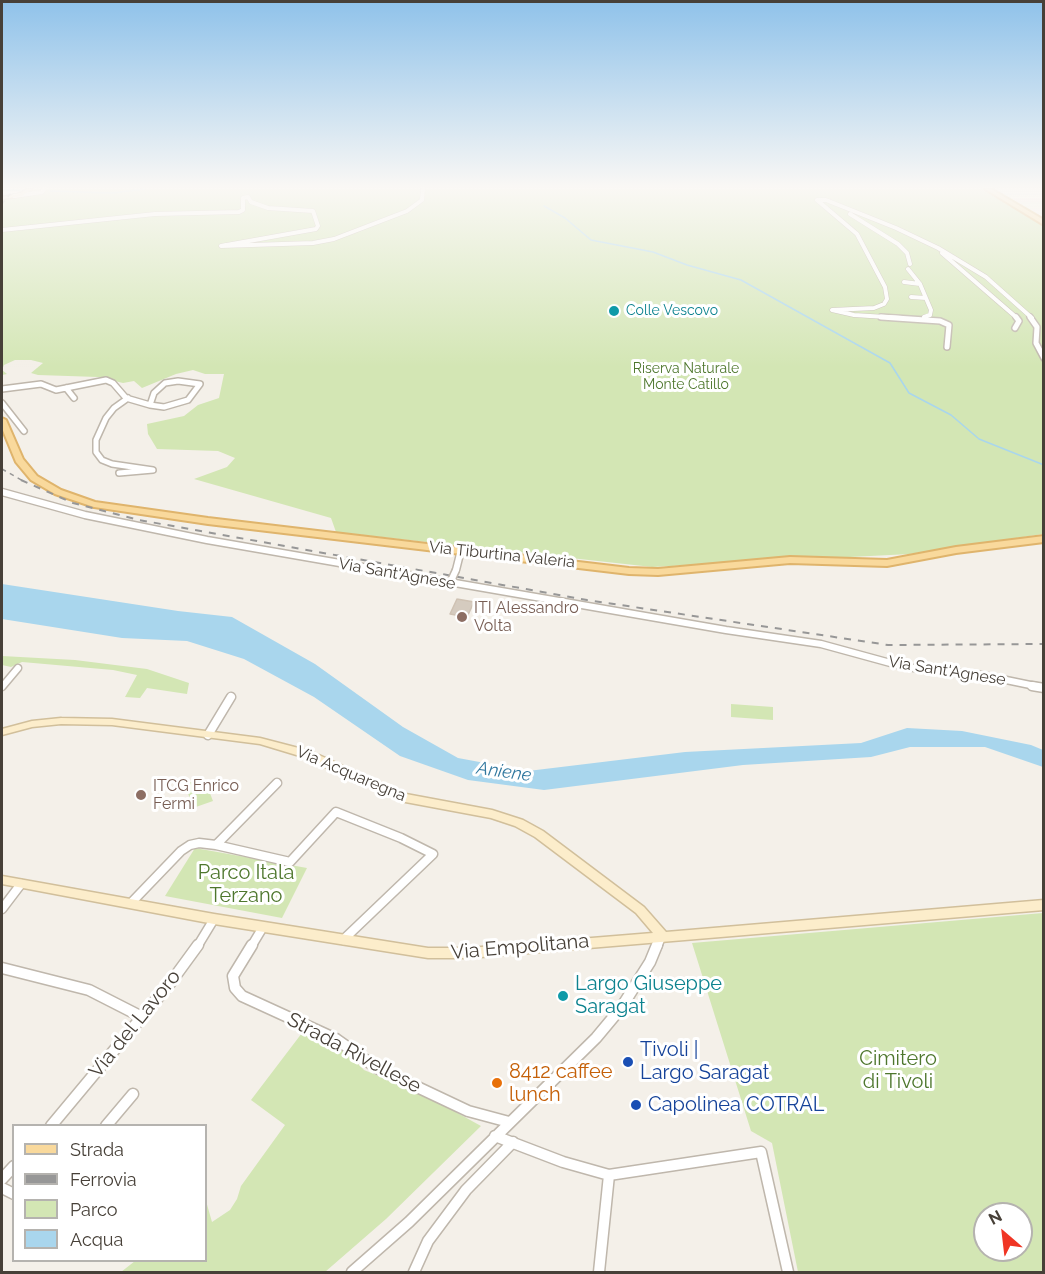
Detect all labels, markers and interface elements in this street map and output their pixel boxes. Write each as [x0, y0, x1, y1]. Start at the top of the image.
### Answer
place label: Colle Vescovo [626, 303, 718, 319]
marker: Colle Vescovo [607, 304, 621, 318]
park label: Riserva Naturale Monte Catillo [633, 361, 739, 394]
street label: Via Tiburtina Valeria [428, 538, 576, 572]
street label: Via Sant'Agnese [337, 554, 457, 594]
place label: ITI Alessandro Volta [474, 598, 579, 636]
marker: ITI Alessandro Volta [455, 610, 469, 624]
street label: Via Sant'Agnese [887, 652, 1007, 690]
street label: Via Acquaregna [293, 742, 409, 806]
water label: Aniene [475, 757, 533, 787]
place label: ITCG Enrico Fermi [153, 776, 239, 814]
marker: ITCG Enrico Fermi [134, 788, 148, 802]
park label: Parco Itala Terzano [198, 861, 294, 908]
street label: Via Empolitana [450, 929, 590, 965]
street label: Via del Lavoro [84, 965, 186, 1083]
place label: Largo Giuseppe Saragat [575, 972, 722, 1019]
marker: Largo Giuseppe Saragat [556, 989, 570, 1003]
street label: Strada Rivellese [283, 1008, 425, 1098]
place label: Tivoli | Largo Saragat [640, 1038, 769, 1085]
park label: Cimitero di Tivoli [859, 1047, 937, 1094]
marker: Tivoli | Largo Saragat [621, 1055, 635, 1069]
place label: 8412 caffee lunch [509, 1060, 612, 1107]
marker: 8412 caffee lunch [490, 1076, 504, 1090]
place label: Capolinea COTRAL [648, 1093, 825, 1117]
marker: Capolinea COTRAL [629, 1098, 643, 1112]
legend [12, 1124, 207, 1262]
text: Strada [70, 1139, 124, 1160]
text: Ferrovia [70, 1169, 137, 1190]
text: Parco [70, 1199, 117, 1220]
north arrow [973, 1202, 1033, 1262]
text: N [985, 1206, 1005, 1229]
text: Acqua [70, 1229, 123, 1250]

